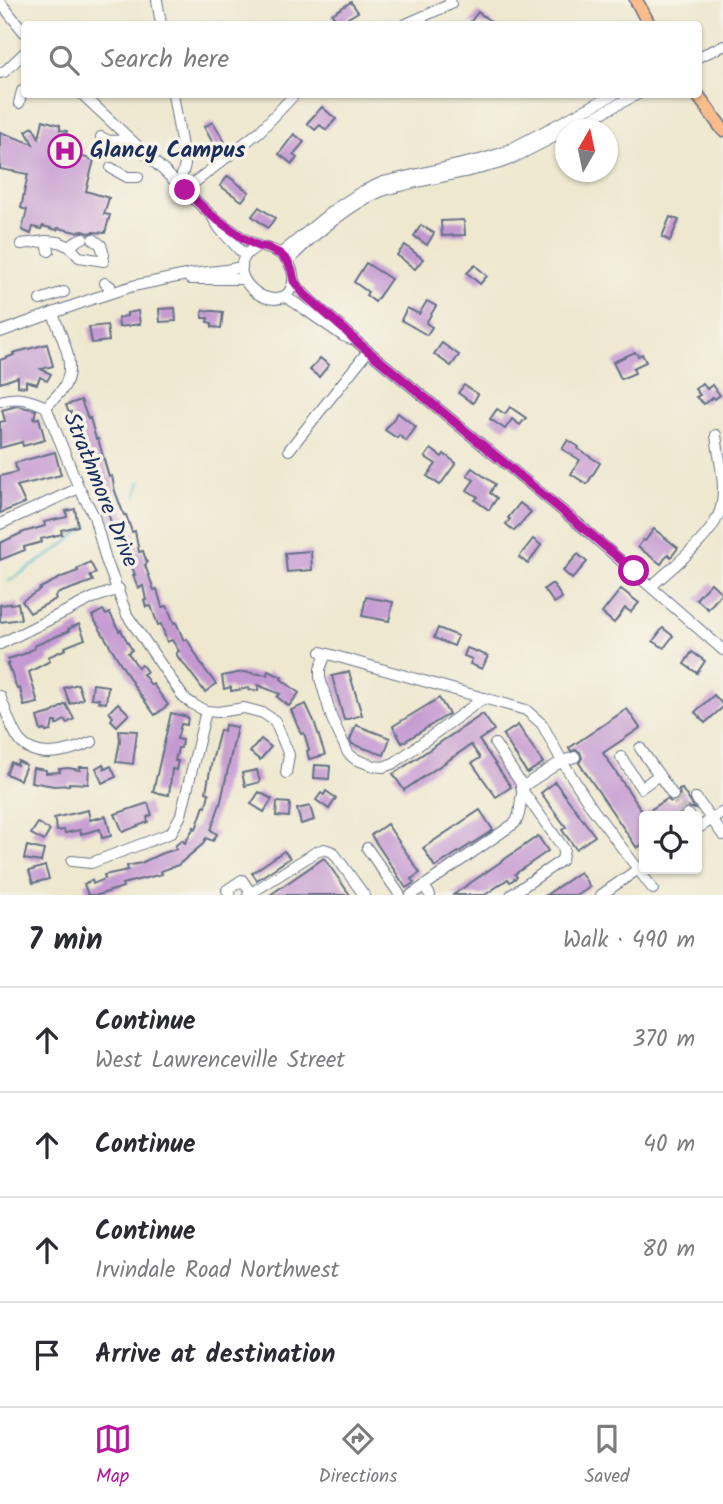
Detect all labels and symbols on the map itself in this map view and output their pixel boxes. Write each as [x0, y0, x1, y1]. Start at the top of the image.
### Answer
north arrow [555, 119, 618, 182]
hospital icon: Glancy Campus [46, 132, 84, 170]
place label: Glancy Campus [90, 133, 246, 169]
route end [169, 174, 200, 205]
street label: Strathmore Drive [52, 407, 148, 573]
route start [618, 555, 649, 586]

